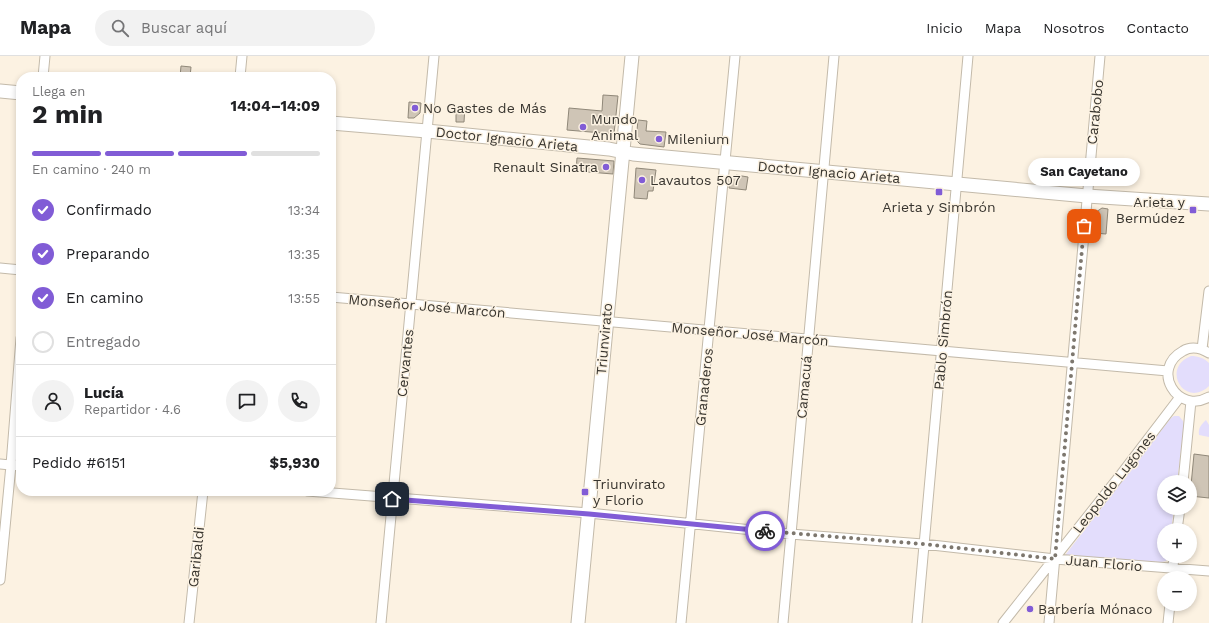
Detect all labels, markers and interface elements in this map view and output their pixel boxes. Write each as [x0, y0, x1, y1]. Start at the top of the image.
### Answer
search box [95, 10, 375, 46]
text: Mapa [20, 16, 71, 39]
icon: search [109, 17, 131, 39]
text: Buscar aquí [141, 19, 227, 37]
text: Inicio [926, 20, 963, 36]
text: Mapa [985, 20, 1021, 36]
text: Nosotros [1043, 20, 1105, 36]
text: Contacto [1127, 20, 1189, 36]
street label: Carabobo [1084, 79, 1106, 145]
text: Llega en [32, 84, 85, 99]
text: 14:04–14:09 [231, 97, 320, 115]
text: 2 min [32, 99, 103, 129]
place label: No Gastes de Más [423, 100, 547, 116]
marker: No Gastes de Más [410, 103, 420, 113]
place label: Mundo Animal [591, 111, 639, 143]
marker: Mundo Animal [578, 122, 588, 132]
street label: Doctor Ignacio Arieta [435, 124, 579, 154]
place label: Milenium [667, 131, 729, 147]
marker: Milenium [654, 134, 664, 144]
street label: Doctor Ignacio Arieta [757, 158, 901, 186]
callout: San Cayetano [1028, 158, 1140, 186]
place label: Renault Sinatra [493, 159, 598, 175]
text: En camino · 240 m [32, 162, 151, 177]
marker: Renault Sinatra [601, 162, 611, 172]
text: San Cayetano [1040, 164, 1128, 179]
place label: Lavautos 507 [650, 172, 741, 188]
marker: Lavautos 507 [637, 175, 647, 185]
marker: Arieta y Simbrón [934, 187, 944, 197]
place label: Arieta y Bermúdez [1116, 194, 1186, 226]
icon: check [32, 199, 54, 221]
place label: Arieta y Simbrón [882, 199, 996, 215]
text: Confirmado [66, 201, 152, 219]
text: 13:34 [288, 203, 320, 218]
marker: Arieta y Bermúdez [1188, 205, 1198, 215]
pin [1067, 209, 1101, 243]
icon: bag [1073, 215, 1095, 237]
icon: check [32, 243, 54, 265]
text: Preparando [66, 245, 150, 263]
text: 13:35 [288, 247, 320, 262]
icon: check [32, 287, 54, 309]
text: En camino [66, 289, 143, 307]
street label: Pablo Simbrón [931, 289, 955, 391]
text: 13:55 [288, 291, 320, 306]
street label: Monseñor José Marcón [348, 291, 506, 321]
street label: Triunvirato [593, 302, 615, 376]
street label: Monseñor José Marcón [671, 319, 829, 349]
street label: Cervantes [393, 328, 417, 398]
text: Entregado [66, 333, 140, 351]
street label: Granaderos [692, 347, 716, 427]
street label: Camacuá [793, 355, 815, 419]
button: person [32, 380, 74, 422]
button: chat [226, 380, 268, 422]
button: phone [278, 380, 320, 422]
text: Lucía [84, 384, 124, 402]
text: Repartidor · 4.6 [84, 402, 181, 417]
street label: Leopoldo Lugones [1069, 428, 1159, 536]
text: Pedido #6151 [32, 454, 126, 472]
text: $5,930 [270, 454, 320, 472]
map controls [1157, 475, 1197, 611]
button: layers [1157, 475, 1197, 515]
place label: Triunvirato y Florio [593, 476, 665, 508]
pin [375, 482, 409, 516]
marker: Triunvirato y Florio [580, 487, 590, 497]
icon: home [381, 488, 403, 510]
courier [745, 511, 785, 551]
icon: bike [754, 520, 776, 542]
button: + [1157, 523, 1197, 563]
street label: Garibaldi [185, 526, 207, 588]
street label: Juan Florio [1065, 552, 1143, 574]
button: − [1157, 571, 1197, 611]
place label: Barbería Mónaco [1038, 601, 1153, 617]
marker: Barbería Mónaco [1025, 604, 1035, 614]

